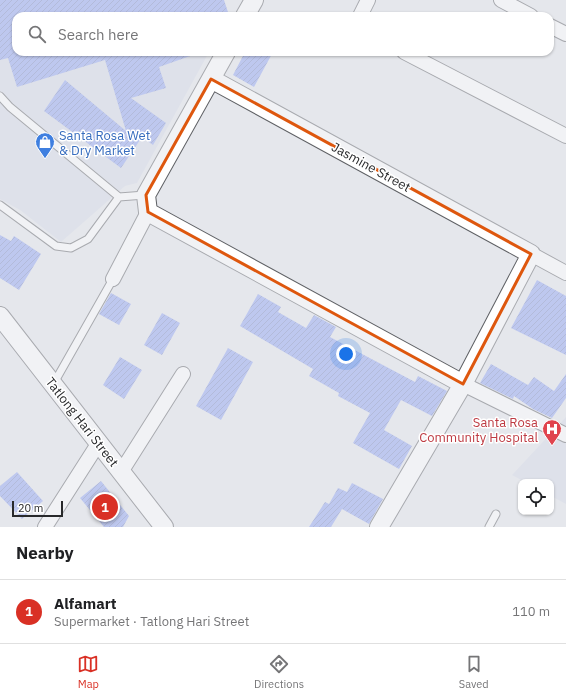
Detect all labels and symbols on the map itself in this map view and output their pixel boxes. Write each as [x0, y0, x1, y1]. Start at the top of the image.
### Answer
place label: Santa Rosa Wet & Dry Market [59, 127, 150, 159]
shop icon: Santa Rosa Wet & Dry Market [34, 131, 56, 159]
street label: Jasmine Street [328, 138, 414, 196]
your location [336, 344, 356, 364]
street label: Tatlong Hari Street [42, 374, 122, 470]
place label: Santa Rosa Community Hospital [419, 414, 538, 446]
hospital icon: Santa Rosa Community Hospital [541, 418, 563, 446]
pin: 1 [92, 492, 118, 522]
scale bar [12, 499, 63, 518]

